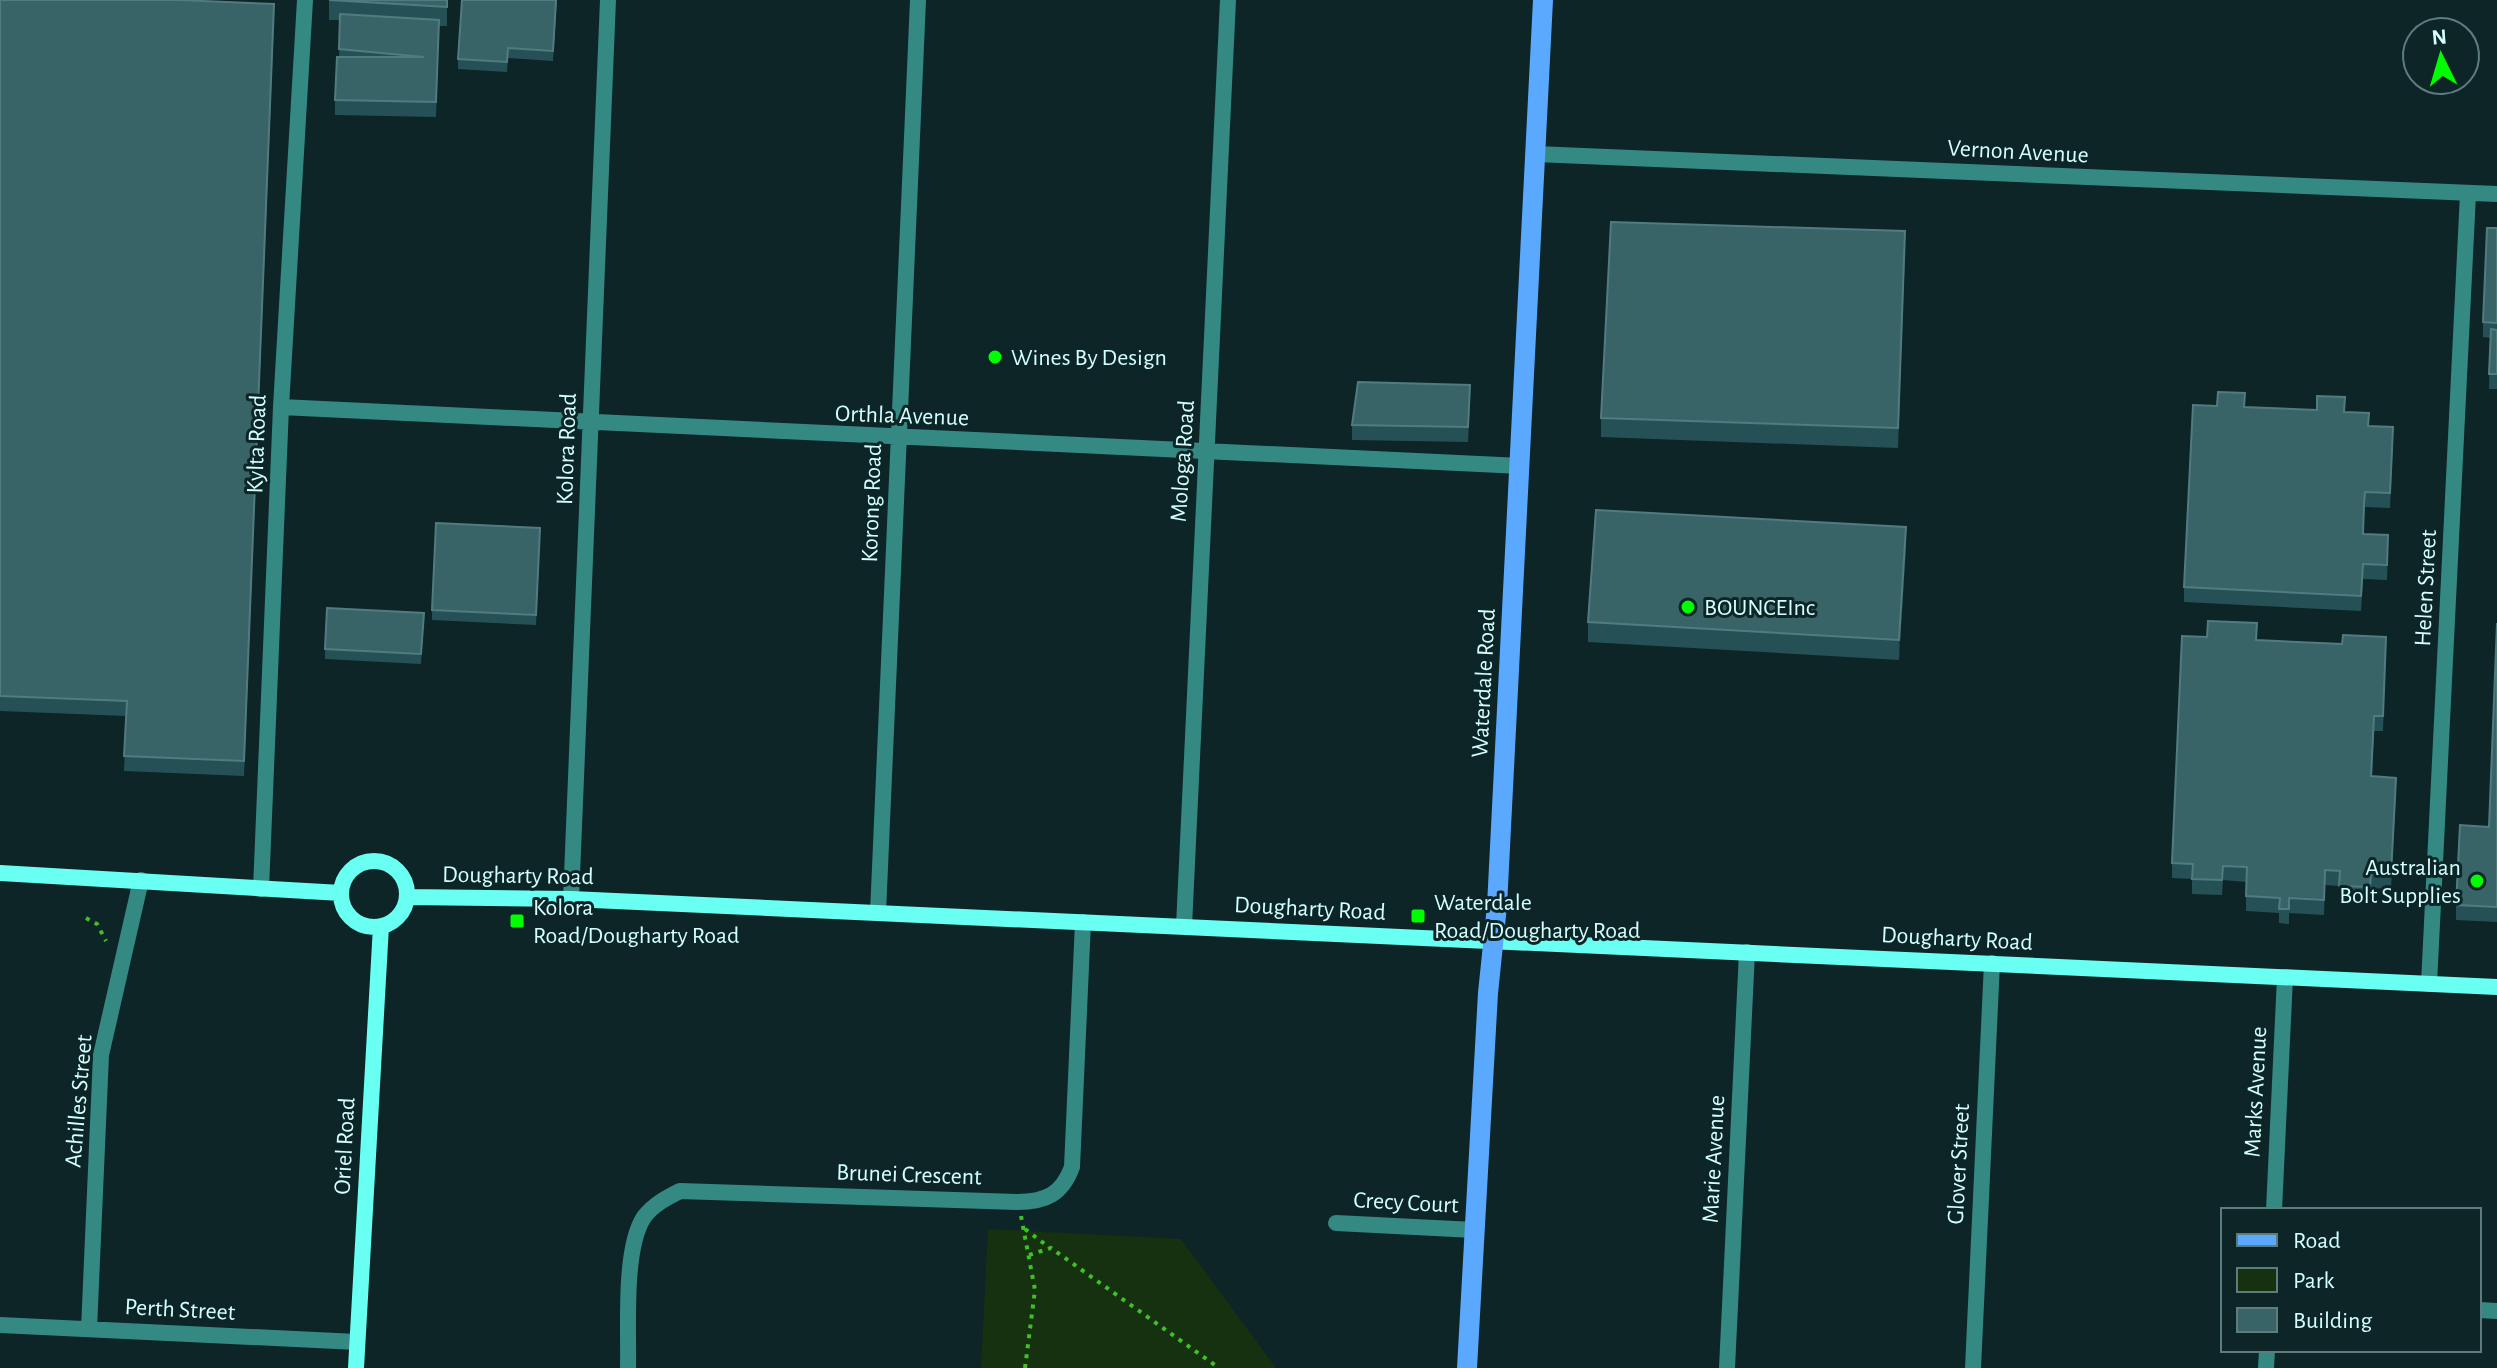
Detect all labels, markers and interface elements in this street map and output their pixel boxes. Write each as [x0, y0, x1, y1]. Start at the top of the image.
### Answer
north arrow [2401, 16, 2481, 96]
text: N [2431, 25, 2448, 49]
street label: Vernon Avenue [1947, 136, 2089, 168]
place label: Wines By Design [1011, 346, 1167, 370]
marker: Wines By Design [986, 348, 1004, 366]
street label: Kolora Road [553, 393, 581, 505]
street label: Kylta Road [243, 394, 271, 494]
street label: Mologa Road [1167, 399, 1199, 523]
street label: Orthla Avenue [835, 402, 969, 430]
street label: Korong Road [858, 443, 886, 563]
street label: Helen Street [2411, 529, 2441, 647]
place label: BOUNCEInc [1704, 596, 1815, 620]
marker: BOUNCEInc [1679, 598, 1697, 616]
street label: Waterdale Road [1468, 608, 1500, 758]
place label: Australian Bolt Supplies [2339, 856, 2461, 908]
street label: Dougharty Road [442, 863, 594, 889]
marker: Australian Bolt Supplies [2468, 872, 2486, 890]
place label: Waterdale Road/Dougharty Road [1434, 891, 1641, 943]
street label: Dougharty Road [1233, 893, 1386, 925]
place label: Kolora Road/Dougharty Road [533, 896, 740, 948]
marker: Waterdale Road/Dougharty Road [1409, 907, 1427, 925]
marker: Kolora Road/Dougharty Road [508, 912, 526, 930]
street label: Dougharty Road [1880, 923, 2033, 955]
street label: Marks Avenue [2241, 1026, 2271, 1158]
street label: Achilles Street [61, 1033, 97, 1168]
street label: Marie Avenue [1699, 1094, 1729, 1224]
street label: Oriel Road [330, 1097, 360, 1195]
street label: Glover Street [1944, 1103, 1974, 1225]
street label: Brunei Crescent [836, 1160, 982, 1190]
street label: Crecy Court [1353, 1188, 1460, 1218]
legend [2221, 1208, 2481, 1352]
text: Road [2293, 1229, 2341, 1253]
text: Park [2293, 1269, 2334, 1293]
street label: Perth Street [124, 1295, 236, 1325]
text: Building [2293, 1309, 2372, 1333]

